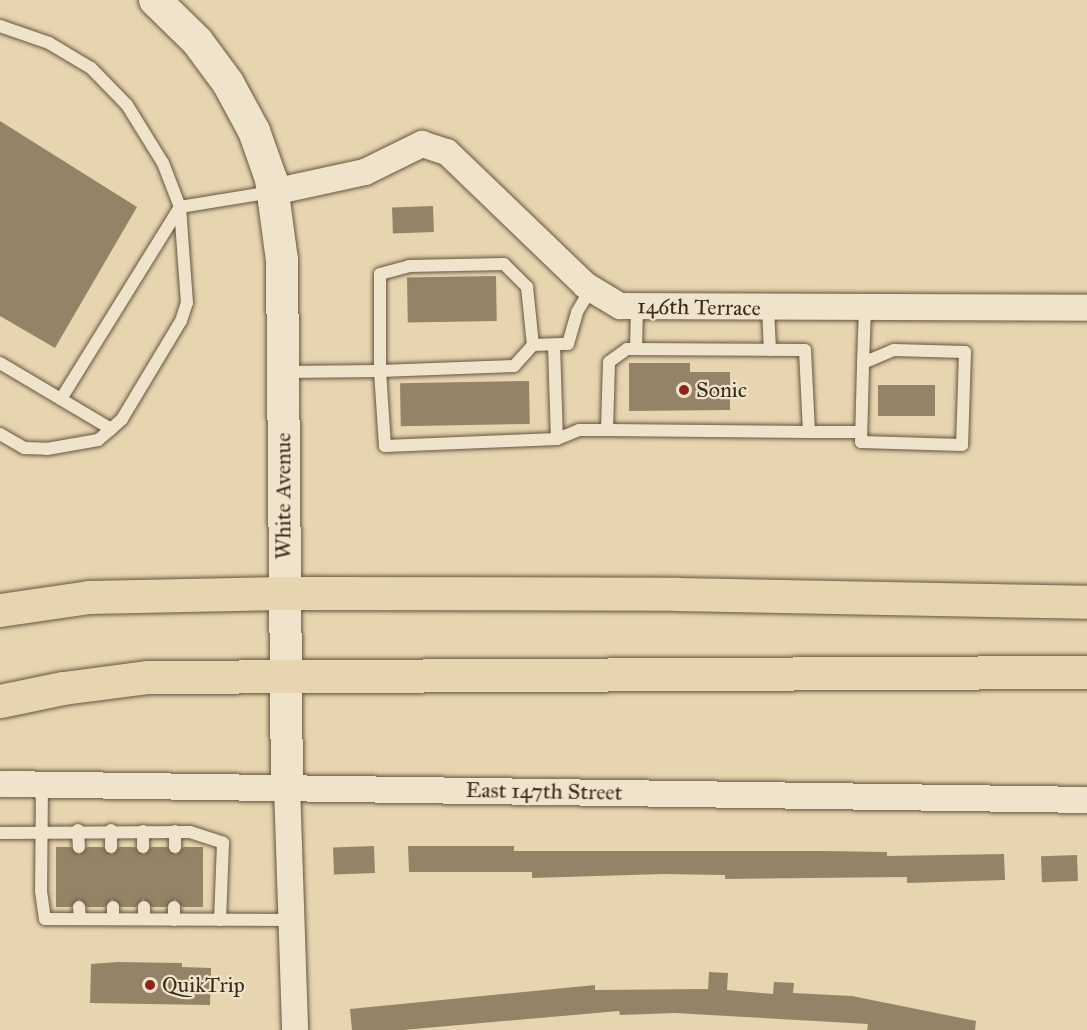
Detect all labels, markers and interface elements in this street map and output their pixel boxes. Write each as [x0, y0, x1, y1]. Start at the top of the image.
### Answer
street label: 146th Terrace [637, 293, 761, 321]
place label: Sonic [696, 377, 747, 403]
marker: Sonic [677, 383, 691, 397]
street label: White Avenue [270, 433, 296, 559]
street label: East 147th Street [465, 776, 623, 806]
place label: QuikTrip [162, 972, 245, 998]
marker: QuikTrip [143, 978, 157, 992]

